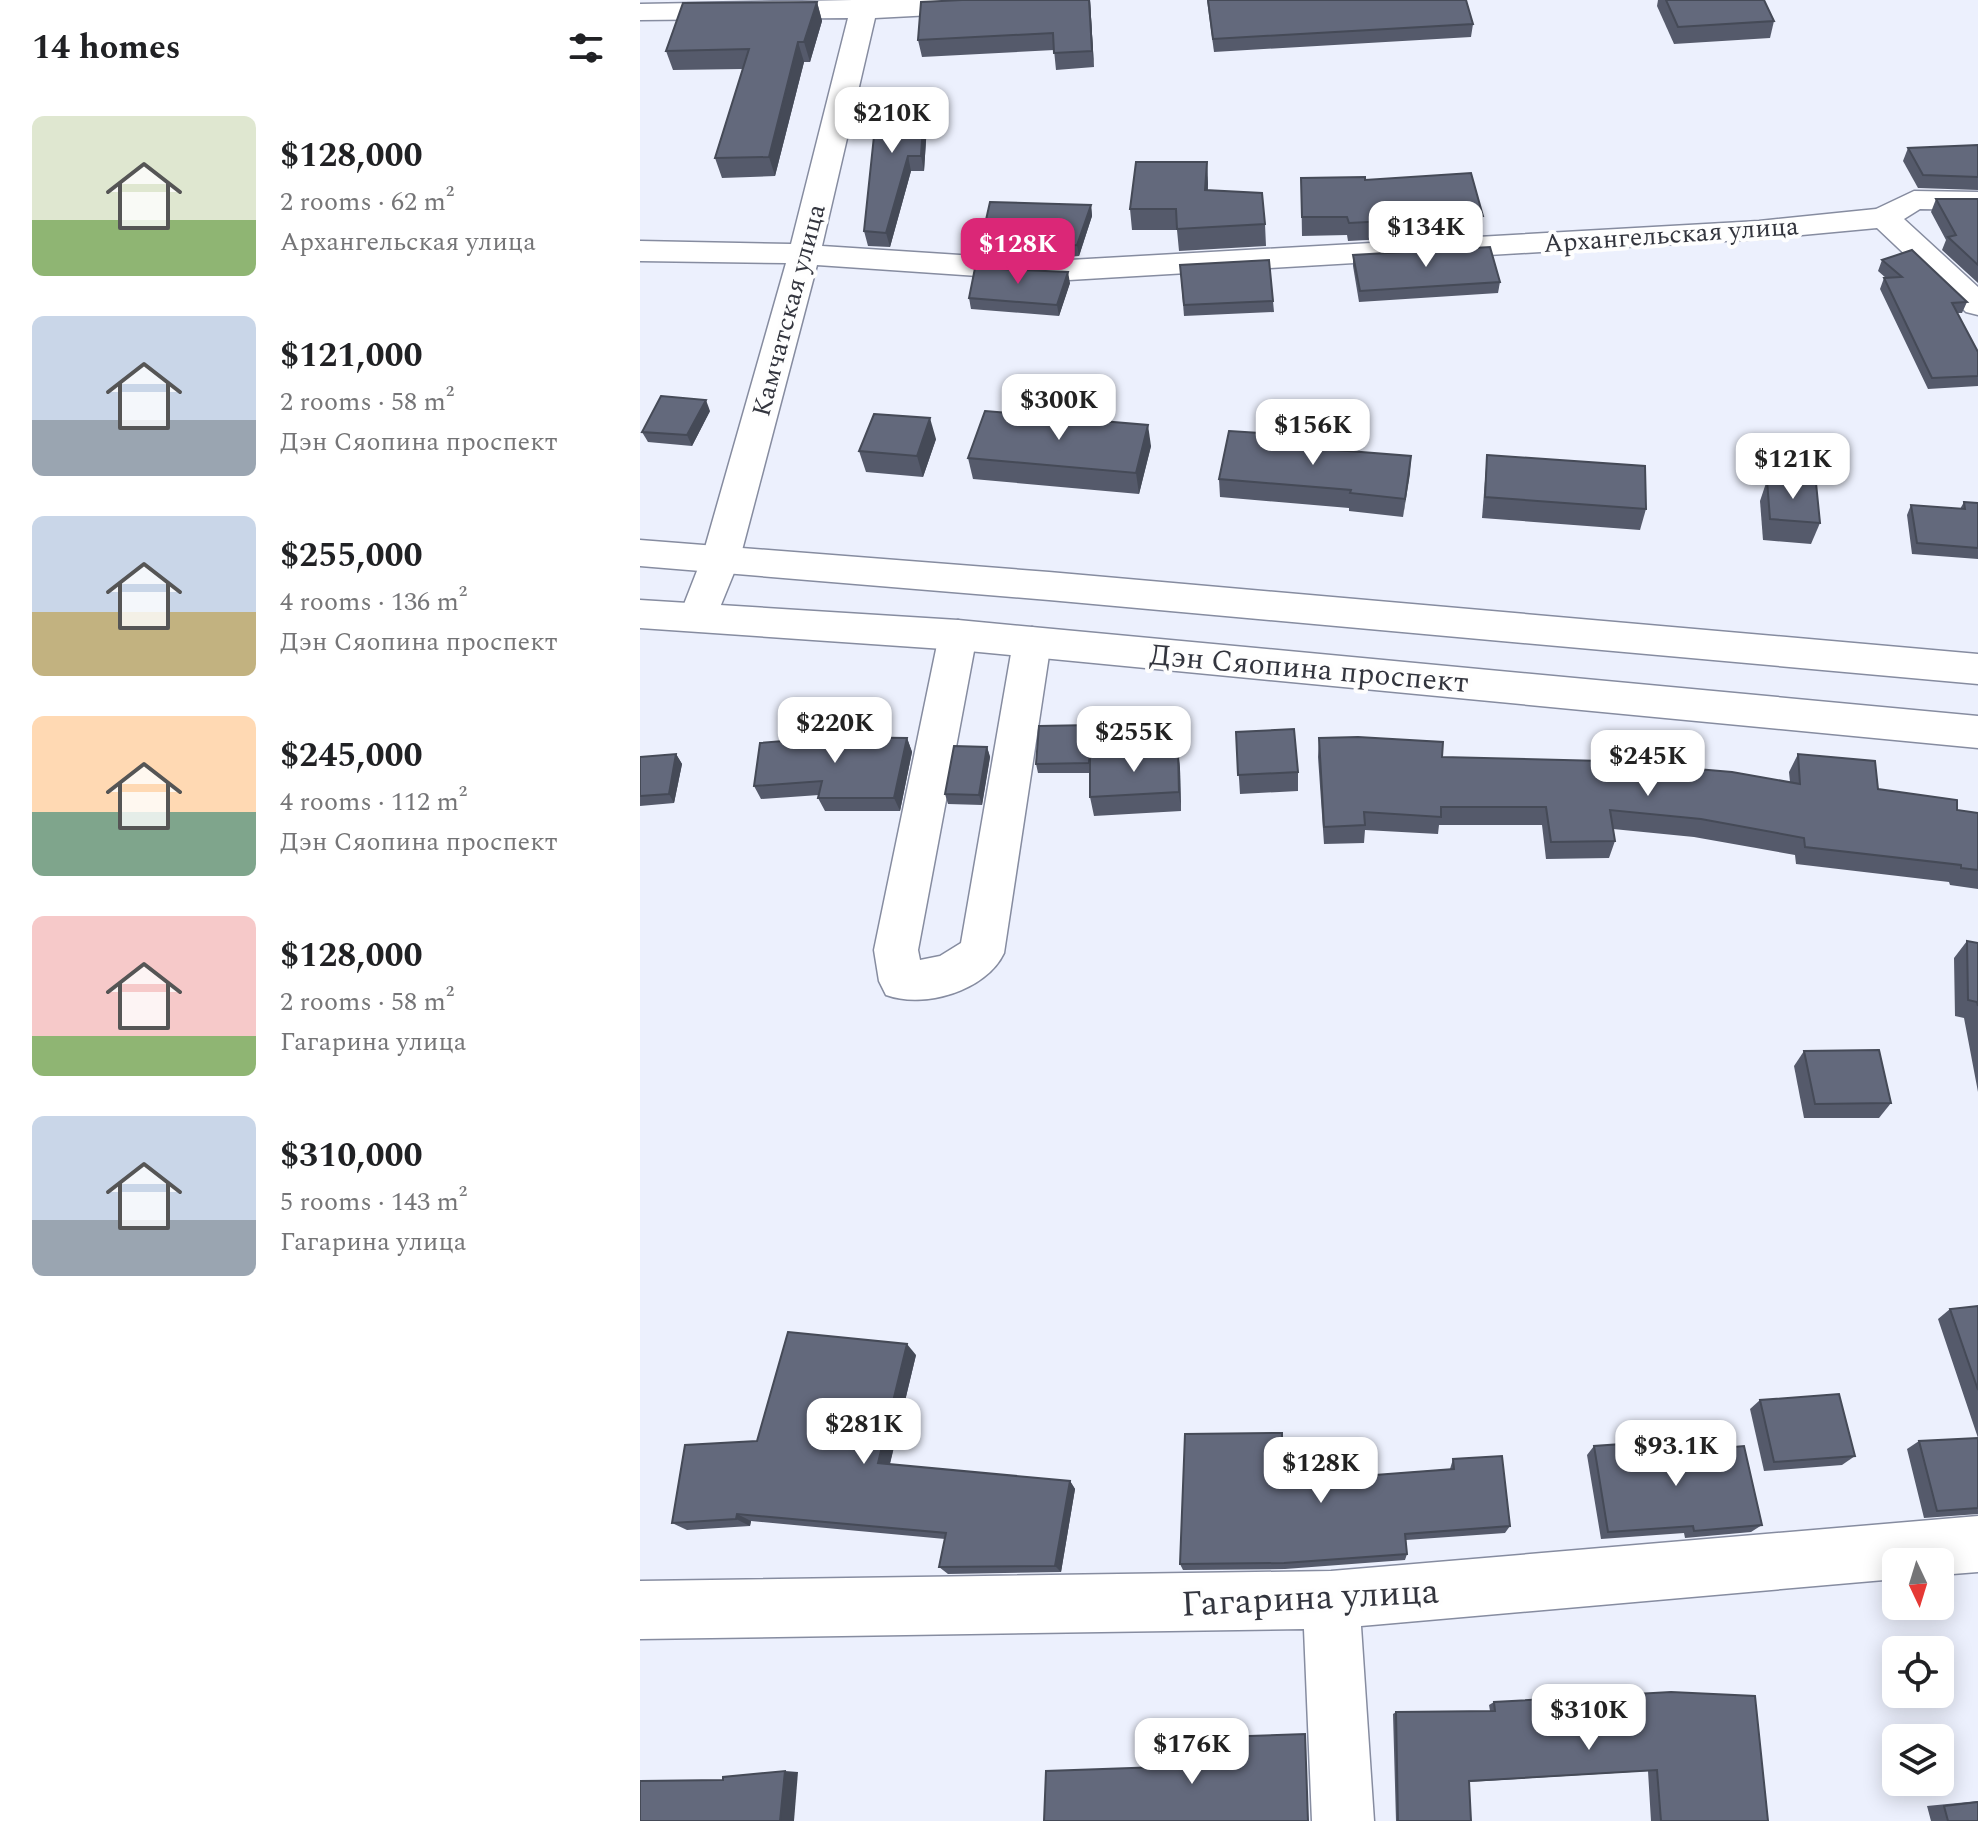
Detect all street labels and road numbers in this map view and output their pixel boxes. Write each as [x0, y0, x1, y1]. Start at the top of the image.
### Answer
street label: Камчатская улица [741, 199, 837, 421]
street label: Архангельская улица [1542, 206, 1800, 264]
street label: Дэн Сяопина проспект [1147, 632, 1470, 706]
street label: Гагарина улица [1180, 1564, 1441, 1633]

